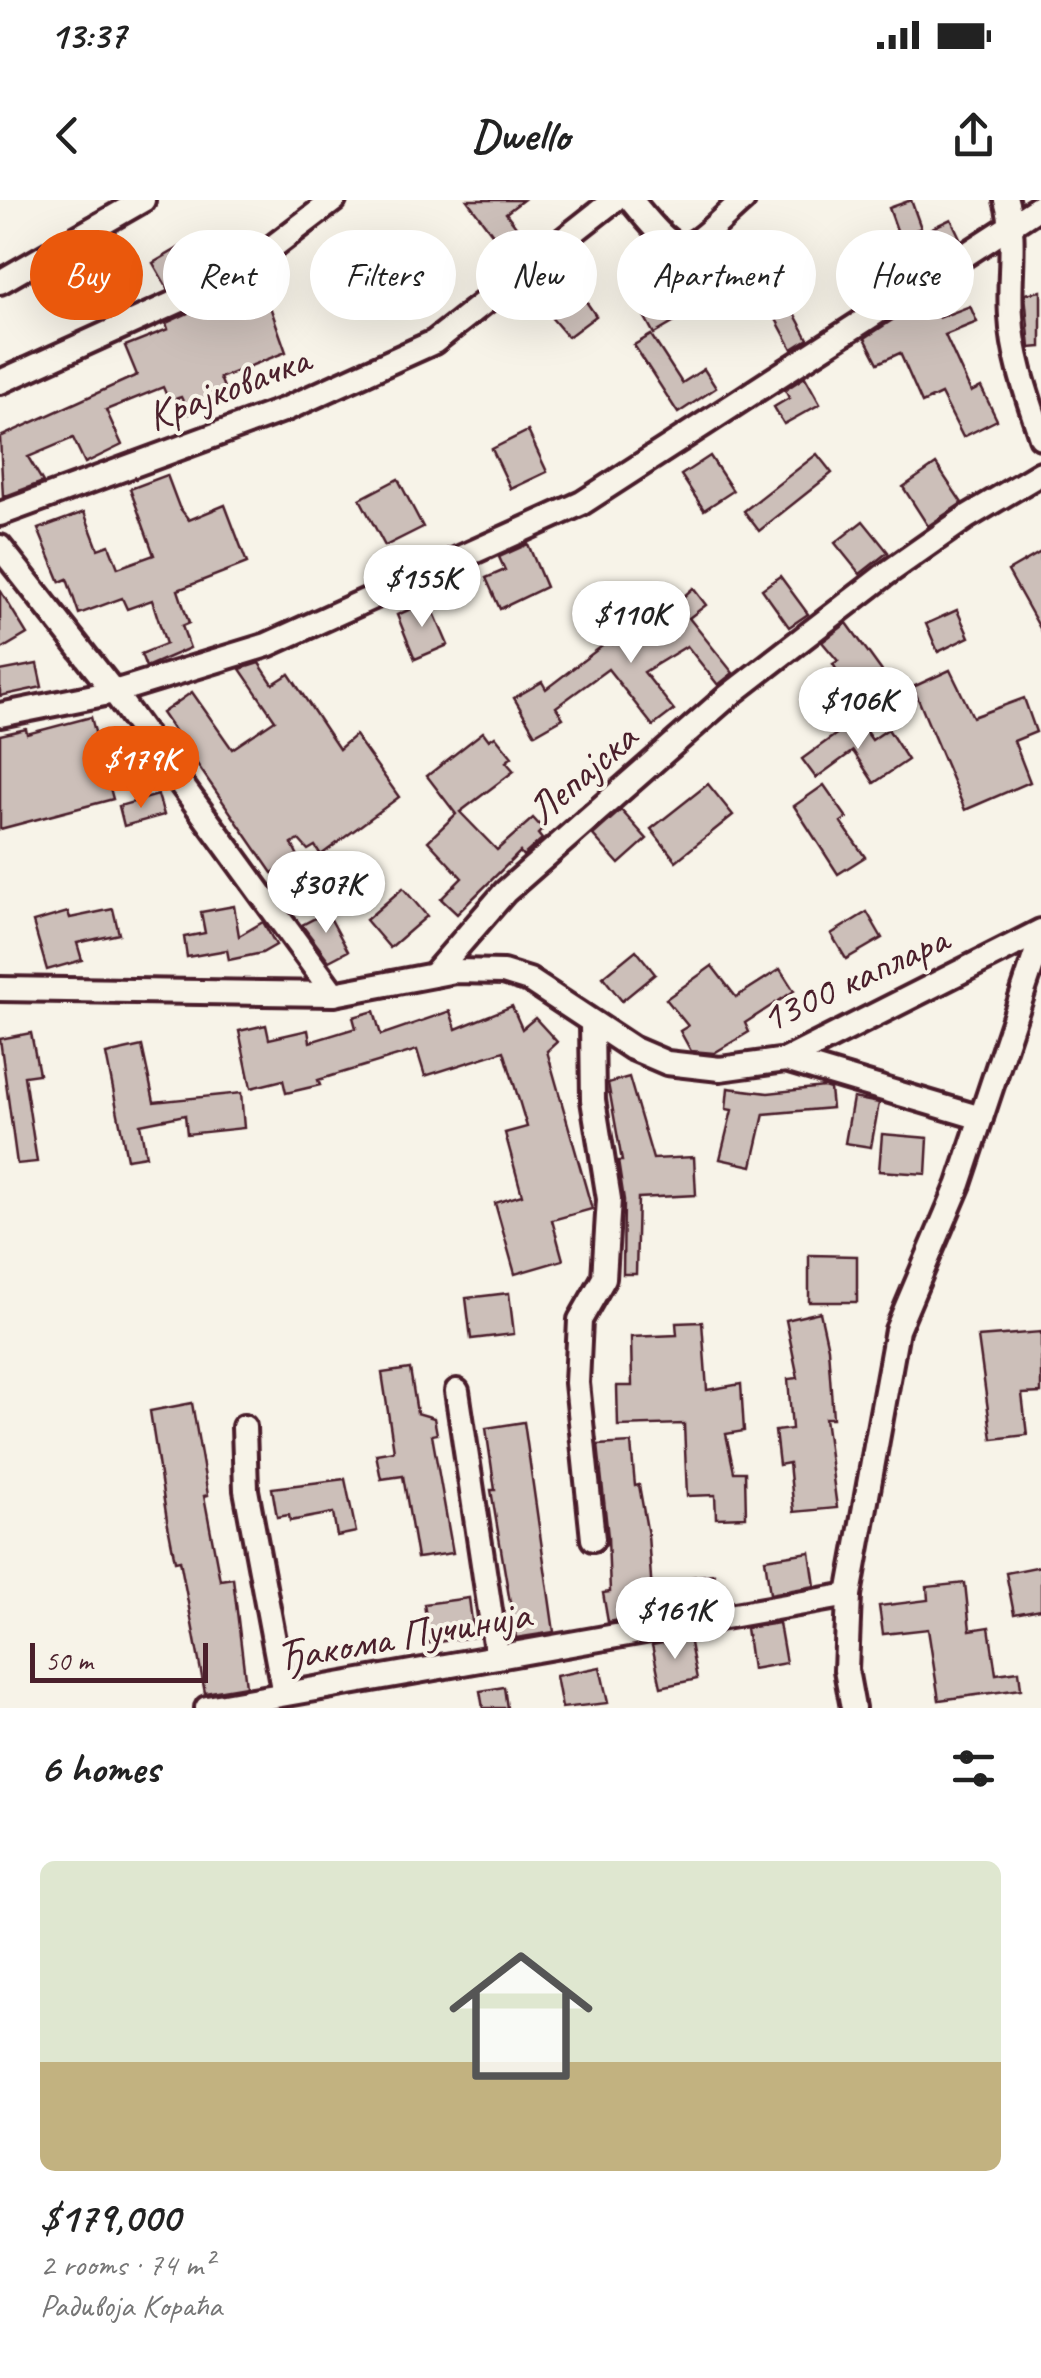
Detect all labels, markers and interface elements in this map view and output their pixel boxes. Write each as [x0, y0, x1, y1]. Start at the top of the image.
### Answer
text: 13:37 [50, 12, 126, 59]
text: Dwello [472, 107, 569, 164]
icon: back [40, 108, 95, 163]
icon: share [946, 108, 1001, 163]
chip: Buy [30, 230, 143, 320]
chip: Rent [163, 230, 290, 320]
chip: Filters [310, 230, 456, 320]
chip: New [476, 230, 597, 320]
chip: Apartment [617, 230, 816, 320]
chip: House [836, 230, 974, 320]
street label: Крајковачка [139, 332, 320, 443]
pin: $155K [352, 545, 492, 630]
text: $155K [386, 557, 458, 598]
pin: $110K [561, 581, 701, 666]
text: $110K [594, 593, 668, 634]
pin: $106K [788, 667, 928, 752]
text: $106K [821, 679, 895, 720]
street label: Лепајска [516, 710, 650, 836]
pin: $179K [71, 726, 211, 811]
text: $179K [104, 738, 178, 779]
pin: $307K [256, 851, 396, 936]
text: $307K [289, 863, 363, 904]
street label: 1300 каплара [752, 911, 959, 1045]
pin: $161K [605, 1577, 745, 1662]
street label: Ђакома Пучинија [272, 1587, 537, 1684]
text: $161K [638, 1589, 712, 1630]
scale bar [30, 1638, 208, 1682]
text: 50 m [45, 1643, 93, 1678]
icon: filters [946, 1741, 1001, 1796]
text: 6 homes [40, 1742, 159, 1795]
icon: home [431, 1926, 611, 2106]
text: $179,000 [40, 2191, 180, 2244]
text: 2 rooms · 74 m² [40, 2244, 213, 2285]
text: Радивоја Кораћа [40, 2285, 222, 2326]

